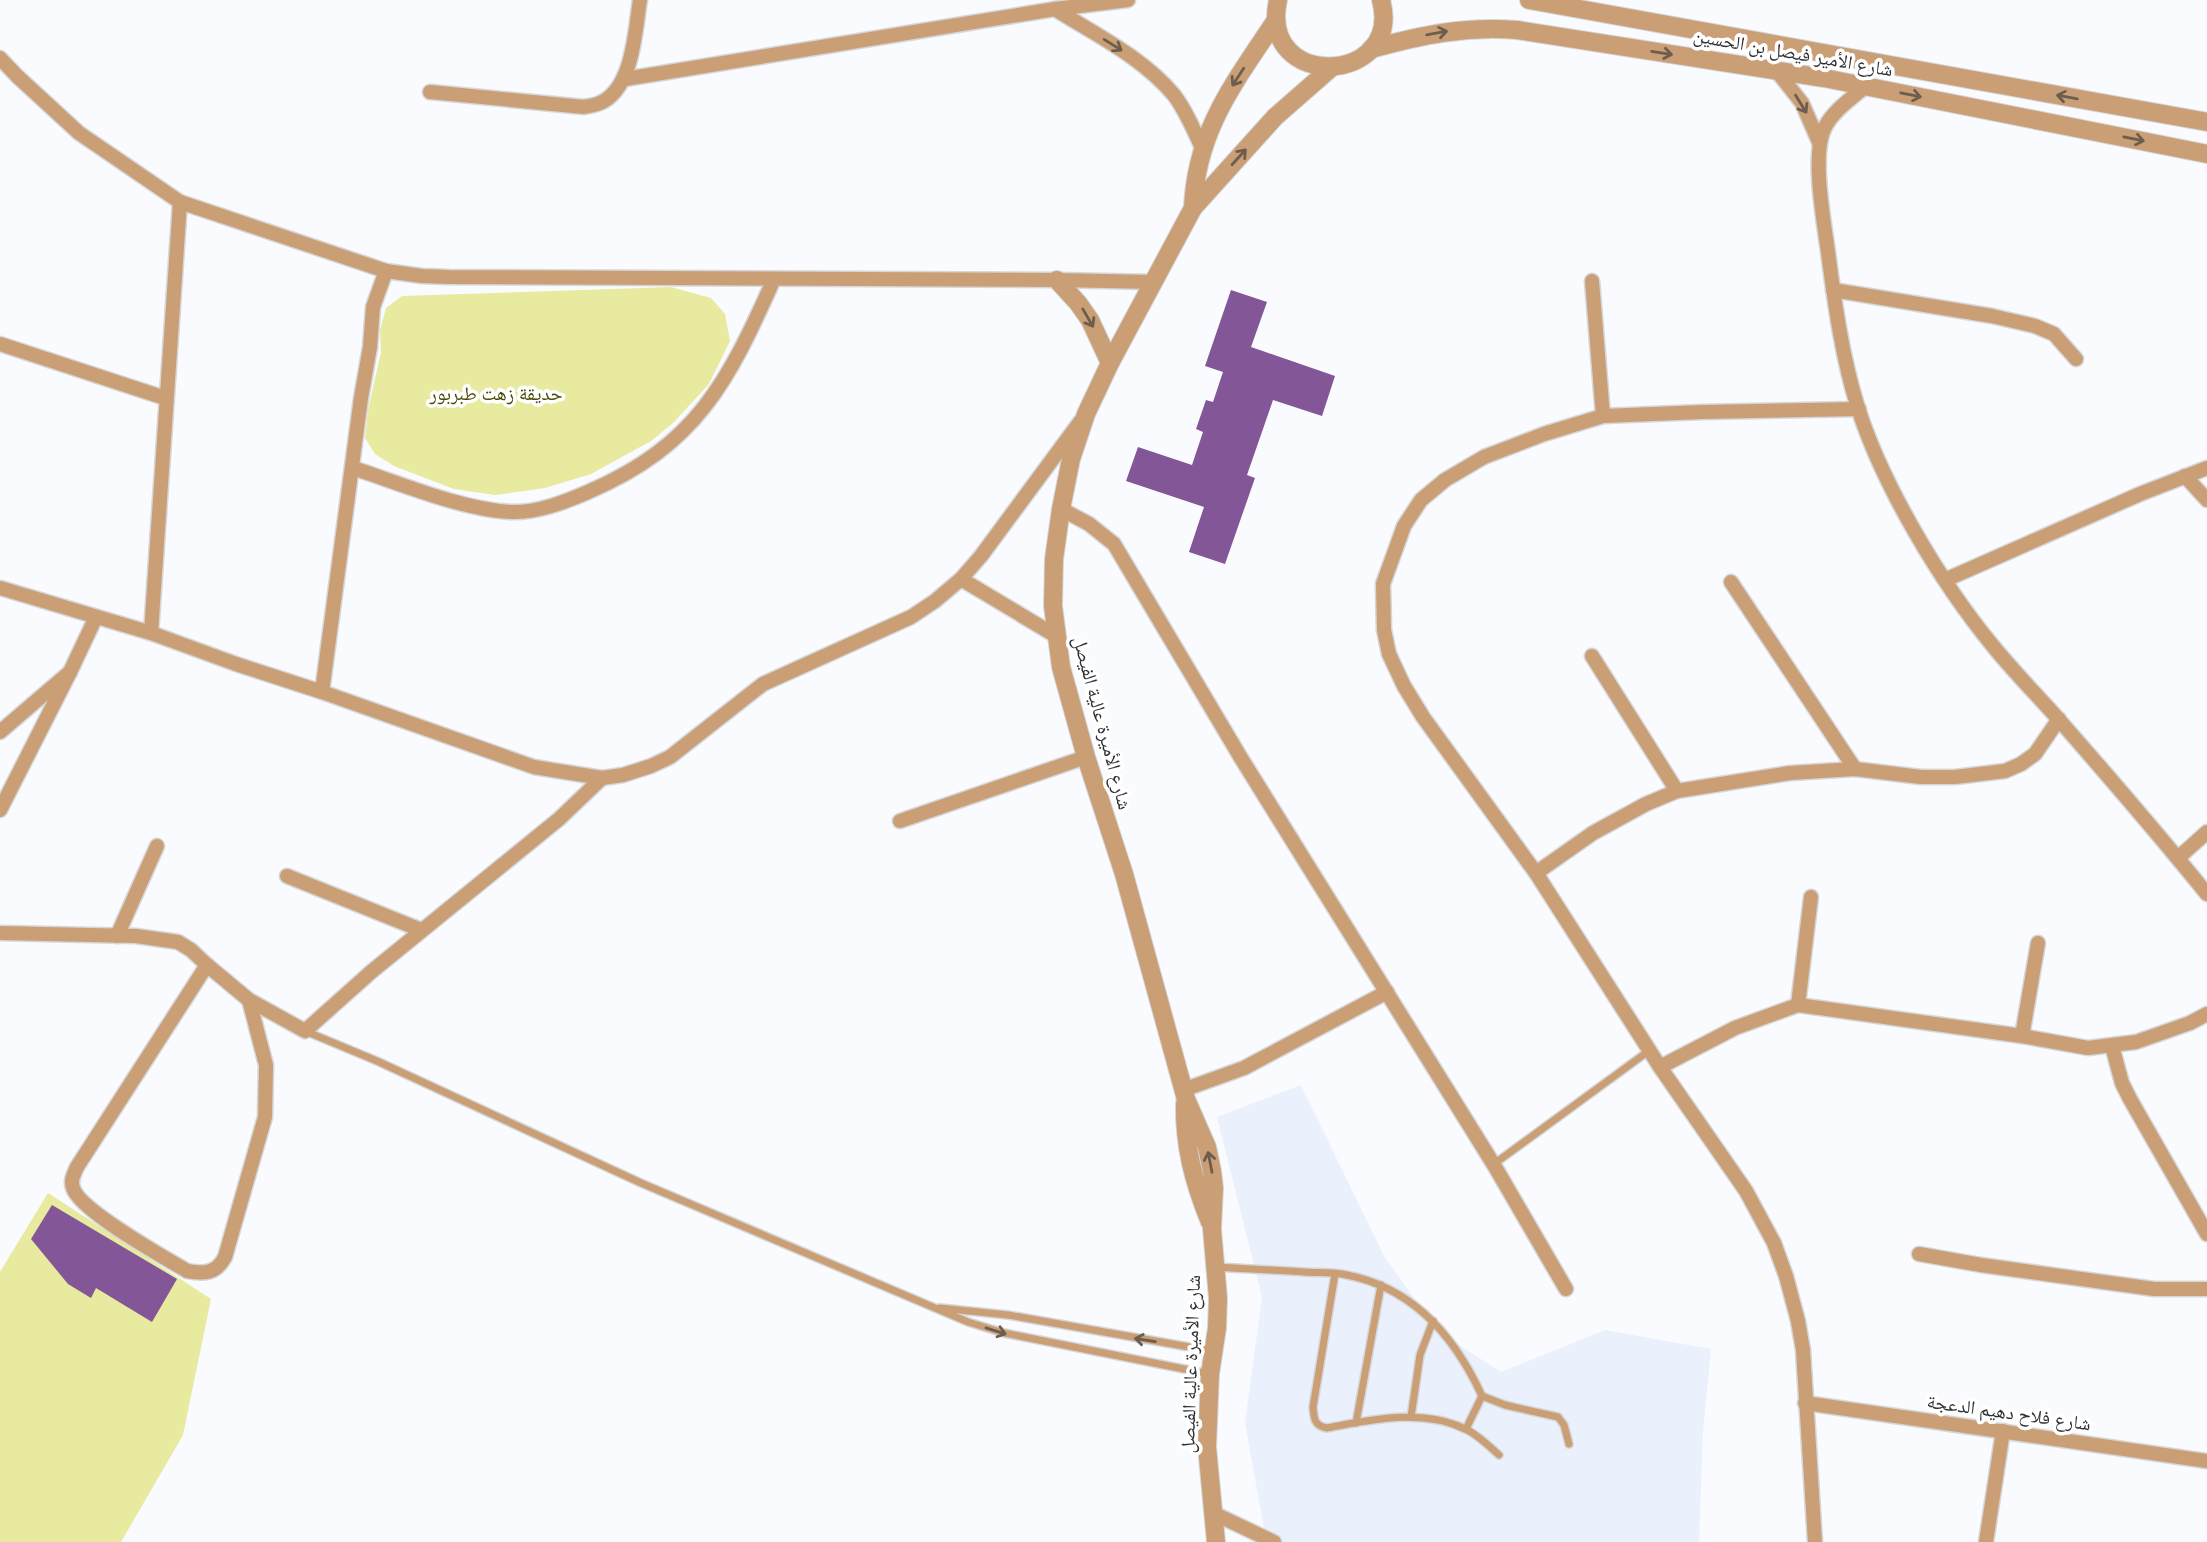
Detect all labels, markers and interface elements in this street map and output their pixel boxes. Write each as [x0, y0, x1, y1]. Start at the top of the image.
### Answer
street label: شارع الأمير فيصل بن الحسين [1691, 23, 1895, 83]
one-way arrow [1425, 26, 1448, 39]
one-way arrow [1102, 38, 1122, 52]
one-way arrow [1650, 47, 1673, 60]
one-way arrow [1231, 66, 1245, 86]
one-way arrow [1899, 89, 1922, 102]
one-way arrow [2057, 90, 2079, 103]
one-way arrow [1794, 94, 1809, 113]
one-way arrow [2122, 133, 2145, 147]
one-way arrow [1231, 149, 1247, 167]
one-way arrow [1081, 308, 1095, 328]
park label: حديقة زهت طبربور [428, 381, 563, 407]
street label: شارع الأميرة عالية الفيصل [1066, 633, 1138, 813]
one-way arrow [1203, 1151, 1217, 1174]
street label: شارع الأميرة عالية الفيصل [1175, 1274, 1207, 1454]
one-way arrow [985, 1325, 1007, 1338]
one-way arrow [1134, 1333, 1157, 1346]
street label: شارع فلاح دهيم الدعجة [1925, 1389, 2093, 1437]

